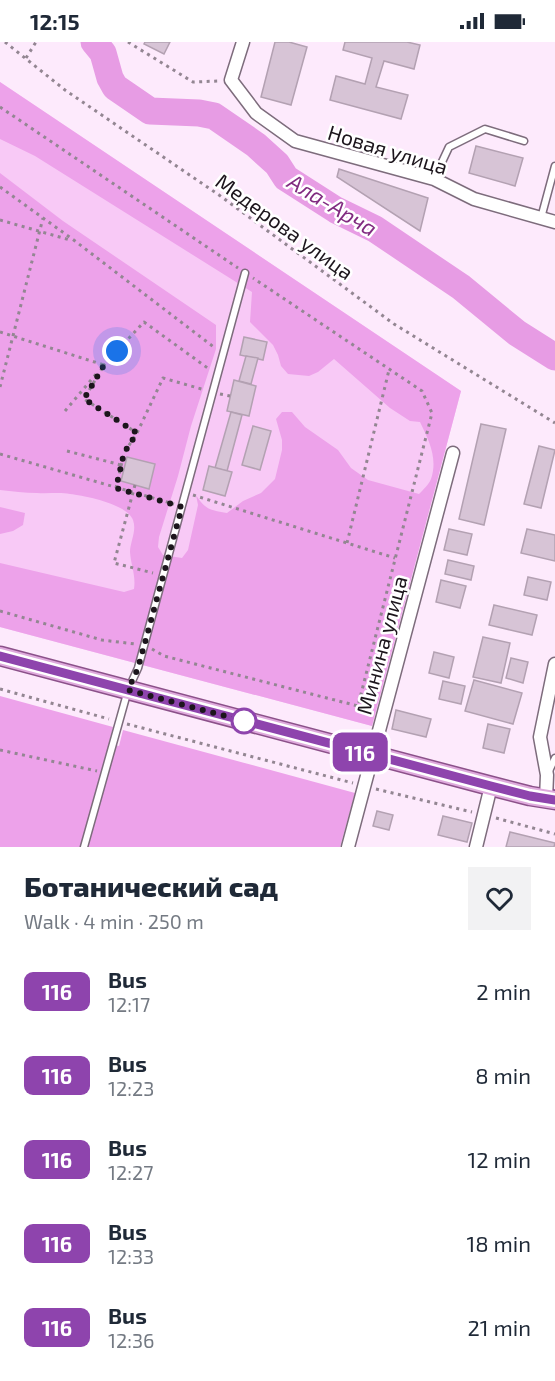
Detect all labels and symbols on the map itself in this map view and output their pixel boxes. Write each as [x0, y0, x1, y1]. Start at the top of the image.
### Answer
street label: Новая улица [325, 119, 451, 180]
water label: Ала-Арча [283, 167, 382, 241]
street label: Медерова улица [211, 168, 359, 285]
your location [102, 336, 132, 366]
street label: Минина улица [350, 573, 412, 717]
unlabelled marker [231, 708, 257, 734]
line badge: 116 [326, 732, 394, 772]

